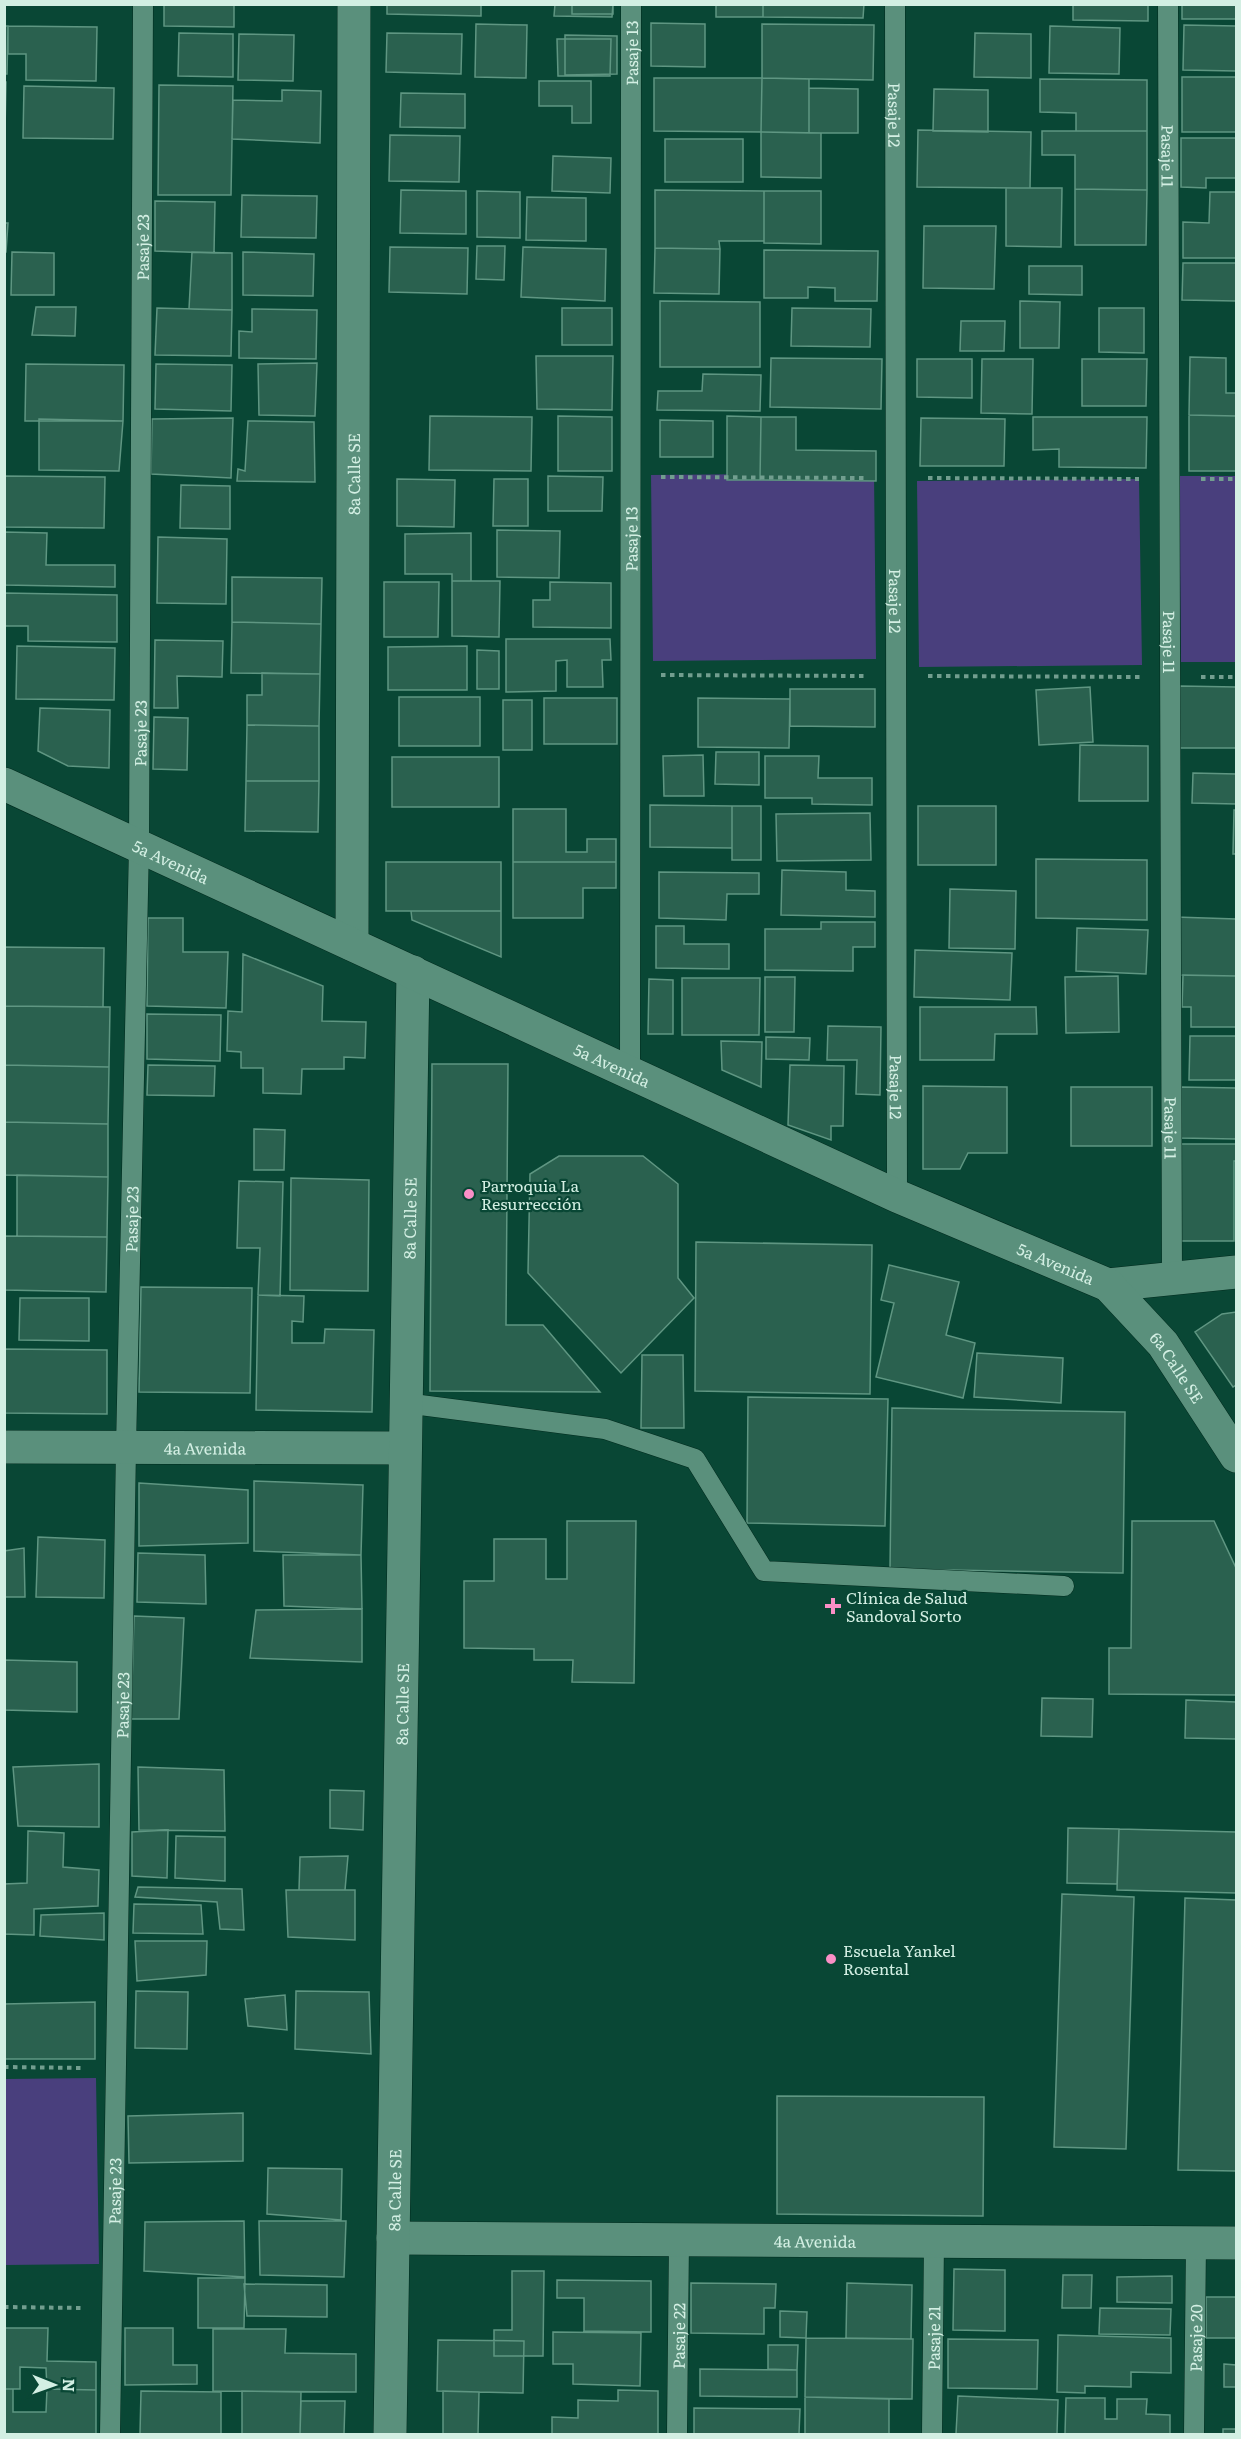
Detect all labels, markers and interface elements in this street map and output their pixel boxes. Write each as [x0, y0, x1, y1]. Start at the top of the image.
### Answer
street label: Pasaje 13 [619, 20, 643, 86]
street label: Pasaje 12 [883, 83, 907, 147]
street label: Pasaje 11 [1156, 124, 1181, 188]
street label: Pasaje 23 [130, 214, 154, 281]
street label: 8a Calle SE [341, 433, 365, 515]
street label: Pasaje 13 [618, 506, 643, 572]
street label: Pasaje 12 [884, 569, 908, 633]
street label: Pasaje 11 [1158, 610, 1182, 674]
street label: Pasaje 23 [127, 700, 152, 767]
street label: 5a Avenida [129, 833, 214, 889]
street label: 5a Avenida [570, 1037, 655, 1093]
street label: Pasaje 12 [885, 1055, 909, 1119]
street label: Pasaje 11 [1159, 1096, 1184, 1160]
place label: Parroquia La Resurrección [481, 1173, 582, 1215]
street label: 8a Calle SE [396, 1177, 422, 1259]
street label: Pasaje 23 [118, 1185, 144, 1253]
marker: Parroquia La Resurrección [462, 1187, 476, 1201]
street label: 5a Avenida [1014, 1236, 1099, 1290]
street label: 6a Calle SE [1145, 1326, 1210, 1408]
street label: 4a Avenida [164, 1435, 247, 1460]
place label: Clínica de Salud Sandoval Sorto [846, 1585, 968, 1627]
marker: Clínica de Salud Sandoval Sorto [824, 1597, 842, 1615]
street label: 8a Calle SE [389, 1663, 414, 1745]
street label: Pasaje 23 [109, 1671, 134, 1739]
place label: Escuela Yankel Rosental [843, 1938, 956, 1980]
marker: Escuela Yankel Rosental [824, 1952, 838, 1966]
street label: 8a Calle SE [381, 2149, 406, 2231]
street label: Pasaje 23 [101, 2157, 126, 2225]
street label: 4a Avenida [774, 2228, 857, 2253]
street label: Pasaje 22 [666, 2303, 690, 2369]
street label: Pasaje 20 [1183, 2304, 1207, 2372]
street label: Pasaje 21 [921, 2305, 945, 2371]
north arrow [24, 2355, 84, 2415]
text: N [58, 2378, 82, 2392]

